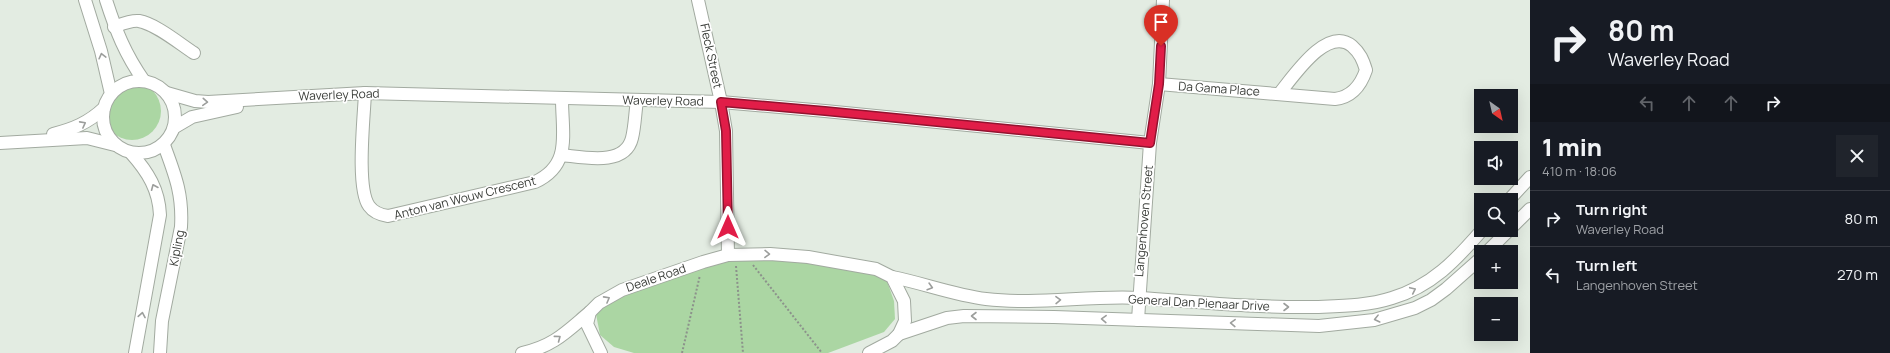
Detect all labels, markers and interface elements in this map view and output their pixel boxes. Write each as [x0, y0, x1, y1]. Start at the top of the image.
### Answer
pin [1144, 5, 1178, 46]
icon: arrive [1150, 11, 1172, 33]
text: 80 m [1608, 11, 1674, 49]
icon: right [1542, 16, 1594, 68]
street label: Fleck Street [696, 22, 727, 90]
text: Waverley Road [1608, 47, 1730, 71]
one-way arrow [99, 53, 107, 59]
street label: Da Gama Place [1178, 77, 1260, 100]
street label: Waverley Road [298, 85, 380, 104]
north arrow [1474, 89, 1518, 133]
map controls [1474, 89, 1518, 341]
street label: Waverley Road [622, 91, 704, 110]
icon: left [1636, 92, 1658, 114]
icon: ahead [1678, 92, 1700, 114]
icon: ahead [1720, 92, 1742, 114]
icon: right [1762, 92, 1784, 114]
one-way arrow [202, 97, 208, 106]
one-way arrow [79, 121, 86, 129]
text: 1 min [1542, 130, 1602, 163]
button: close [1836, 135, 1878, 177]
button: sound [1474, 141, 1518, 185]
text: 410 m · 18:06 [1542, 162, 1617, 180]
street label: Langenhoven Street [1130, 164, 1157, 278]
street label: Anton van Wouw Crescent [392, 172, 538, 223]
one-way arrow [151, 184, 159, 191]
button: search [1474, 193, 1518, 237]
text: Turn right [1576, 199, 1647, 220]
position arrow [707, 206, 749, 248]
icon: right [1542, 208, 1564, 230]
text: 80 m [1844, 208, 1878, 229]
text: Waverley Road [1576, 220, 1664, 238]
street label: Kipling [165, 228, 188, 268]
button: + [1474, 245, 1518, 289]
one-way arrow [764, 250, 770, 258]
text: Turn left [1576, 255, 1638, 276]
street label: Deale Road [624, 259, 688, 296]
icon: left [1542, 264, 1564, 286]
text: 270 m [1837, 264, 1878, 285]
text: Langenhoven Street [1576, 276, 1698, 294]
one-way arrow [926, 282, 933, 291]
one-way arrow [1409, 287, 1417, 295]
street label: General Dan Pienaar Drive [1128, 290, 1270, 315]
one-way arrow [603, 296, 611, 303]
one-way arrow [1055, 296, 1061, 304]
button: − [1474, 297, 1518, 341]
one-way arrow [1283, 303, 1289, 311]
one-way arrow [138, 312, 146, 318]
one-way arrow [971, 312, 977, 320]
one-way arrow [1101, 314, 1107, 323]
one-way arrow [1374, 314, 1381, 323]
one-way arrow [1230, 319, 1236, 328]
one-way arrow [553, 336, 560, 343]

